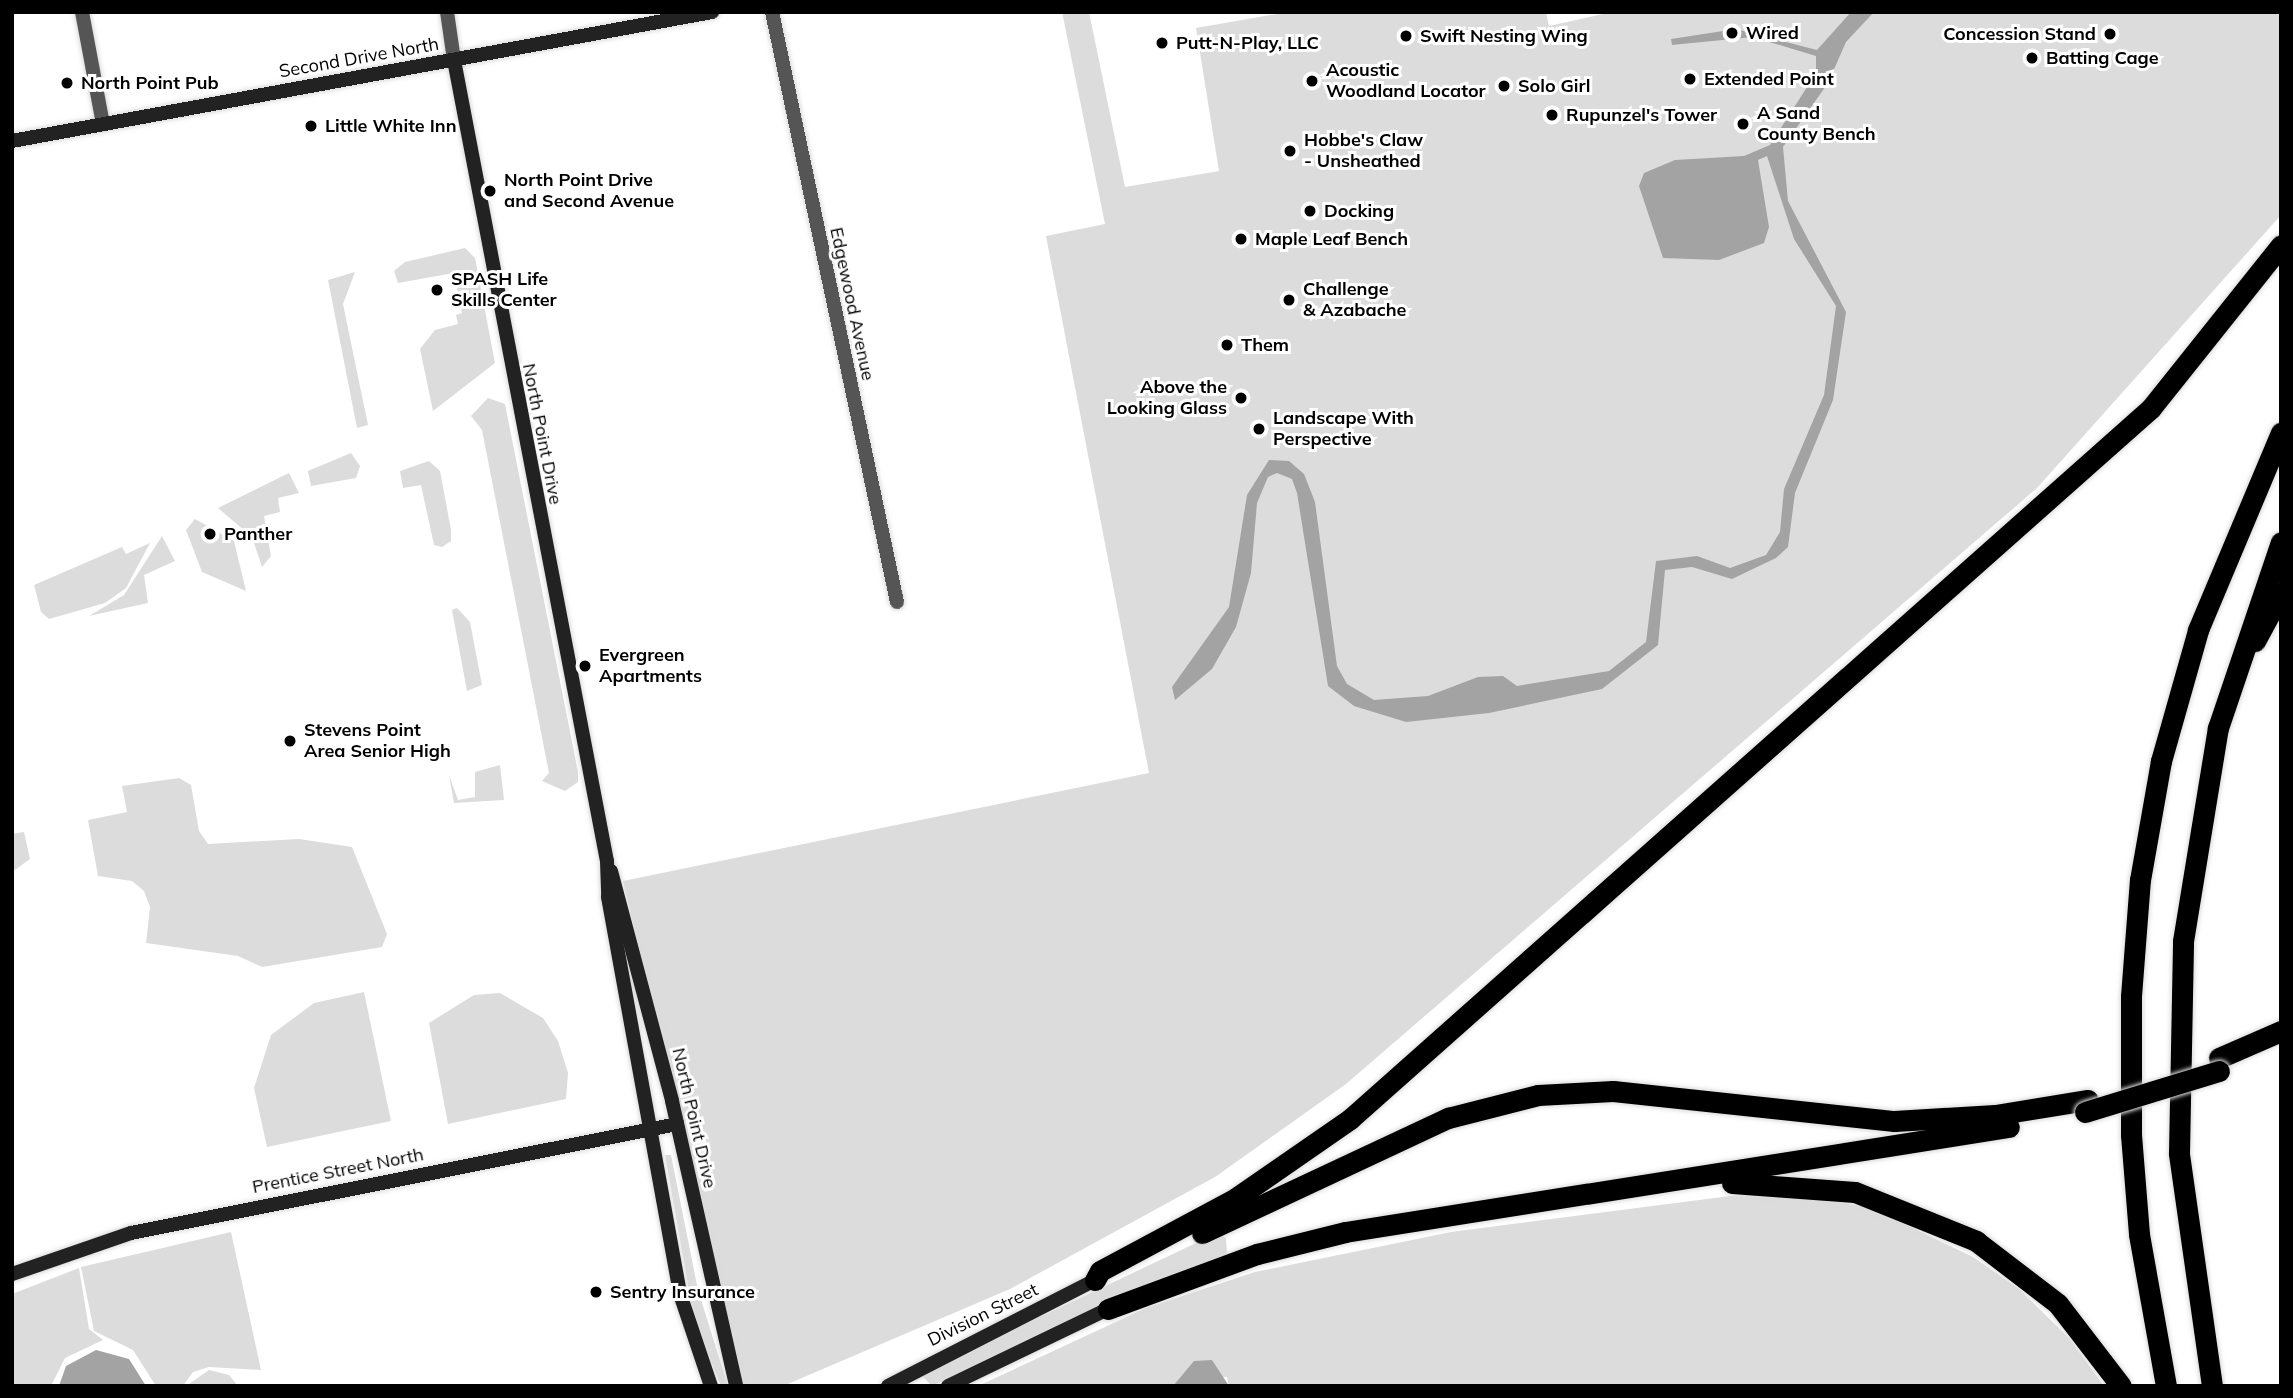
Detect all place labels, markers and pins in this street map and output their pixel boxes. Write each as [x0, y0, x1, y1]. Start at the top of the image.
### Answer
place label: Wired [1746, 22, 1799, 44]
place label: Concession Stand [1943, 23, 2096, 45]
place label: Swift Nesting Wing [1420, 25, 1588, 47]
marker: Wired [1724, 25, 1740, 41]
marker: Concession Stand [2102, 26, 2118, 42]
marker: Swift Nesting Wing [1398, 28, 1414, 44]
place label: Putt-N-Play, LLC [1176, 32, 1319, 54]
marker: Putt-N-Play, LLC [1154, 35, 1170, 51]
place label: Batting Cage [2046, 47, 2159, 69]
marker: Batting Cage [2024, 50, 2040, 66]
place label: Acoustic Woodland Locator [1326, 60, 1486, 102]
place label: Extended Point [1704, 68, 1834, 90]
marker: Extended Point [1682, 71, 1698, 87]
place label: North Point Pub [81, 72, 219, 94]
marker: Acoustic Woodland Locator [1304, 73, 1320, 89]
marker: North Point Pub [59, 75, 75, 91]
place label: Solo Girl [1518, 75, 1590, 97]
marker: Solo Girl [1496, 78, 1512, 94]
place label: A Sand County Bench [1757, 103, 1876, 146]
place label: Rupunzel's Tower [1566, 104, 1717, 126]
marker: Rupunzel's Tower [1544, 107, 1560, 123]
place label: Little White Inn [325, 115, 456, 137]
marker: A Sand County Bench [1735, 116, 1751, 132]
marker: Little White Inn [303, 118, 319, 134]
place label: Hobbe's Claw - Unsheathed [1304, 130, 1423, 172]
marker: Hobbe's Claw - Unsheathed [1282, 143, 1298, 159]
place label: North Point Drive and Second Avenue [504, 170, 674, 212]
marker: North Point Drive and Second Avenue [482, 183, 498, 199]
place label: Docking [1324, 200, 1394, 222]
marker: Docking [1302, 203, 1318, 219]
place label: Maple Leaf Bench [1255, 228, 1408, 250]
marker: Maple Leaf Bench [1233, 231, 1249, 247]
place label: SPASH Life Skills Center [451, 269, 557, 312]
place label: Challenge & Azabache [1303, 279, 1406, 322]
marker: SPASH Life Skills Center [429, 282, 445, 298]
marker: Challenge & Azabache [1281, 292, 1297, 308]
place label: Them [1241, 334, 1289, 356]
marker: Them [1219, 337, 1235, 353]
place label: Above the Looking Glass [1107, 377, 1227, 420]
marker: Above the Looking Glass [1233, 390, 1249, 406]
place label: Landscape With Perspective [1273, 408, 1414, 450]
marker: Landscape With Perspective [1251, 421, 1267, 437]
place label: Panther [224, 523, 292, 545]
marker: Panther [202, 526, 218, 542]
place label: Evergreen Apartments [599, 645, 702, 688]
marker: Evergreen Apartments [577, 658, 593, 674]
place label: Stevens Point Area Senior High [304, 720, 451, 762]
marker: Stevens Point Area Senior High [282, 733, 298, 749]
place label: Sentry Insurance [610, 1281, 755, 1303]
marker: Sentry Insurance [588, 1284, 604, 1300]

